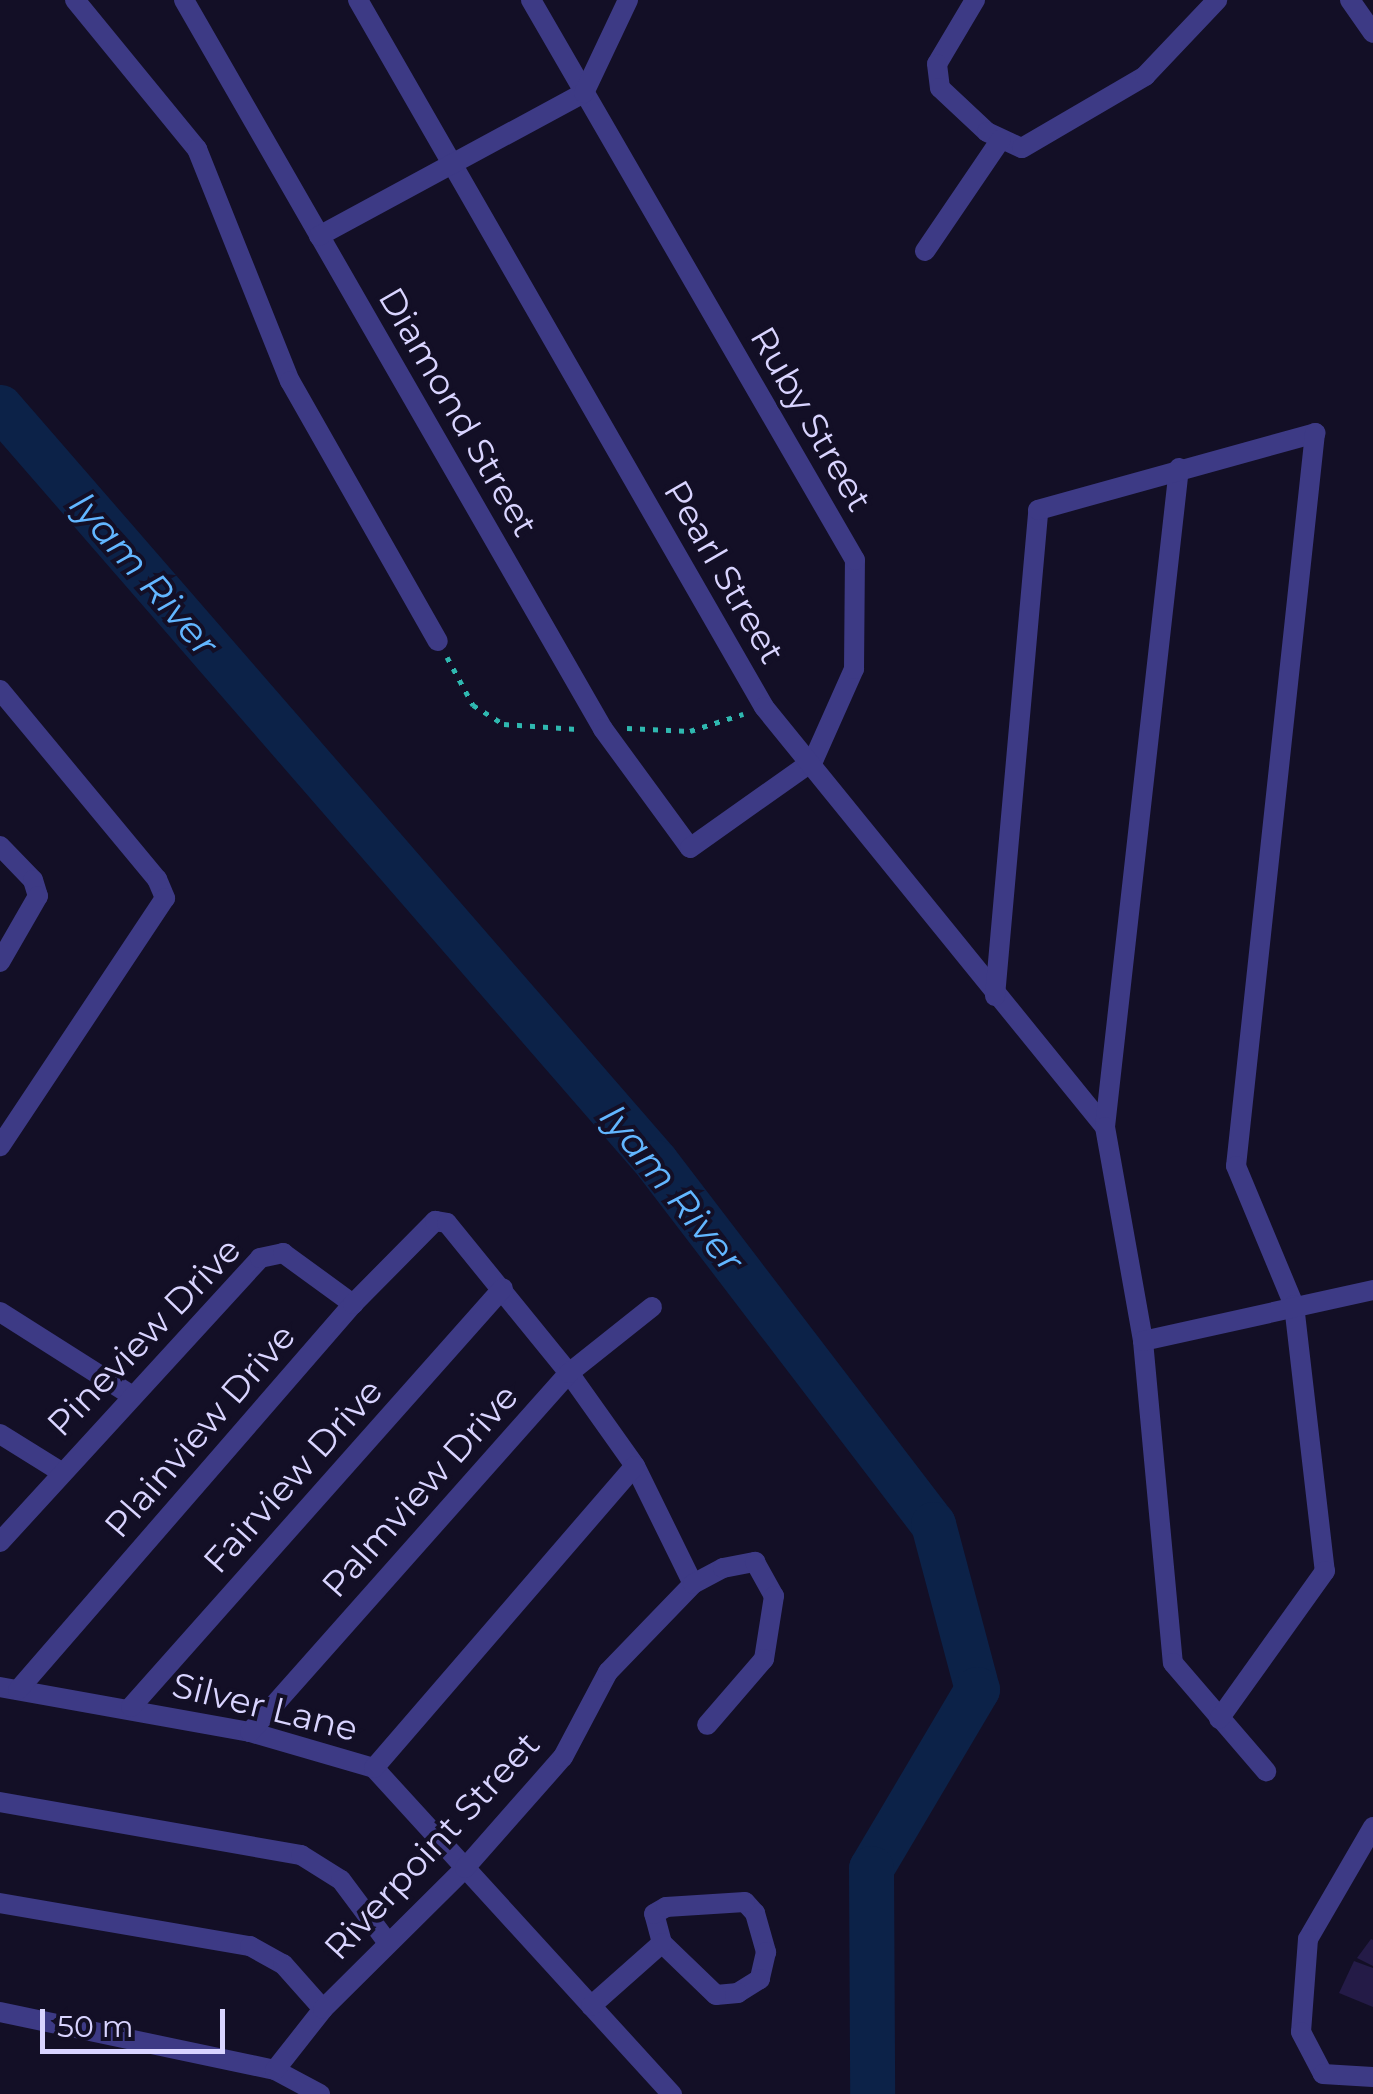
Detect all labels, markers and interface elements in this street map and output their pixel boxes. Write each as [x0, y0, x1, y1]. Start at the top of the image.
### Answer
street label: Diamond Street [370, 280, 546, 544]
street label: Ruby Street [741, 319, 881, 519]
street label: Pearl Street [655, 473, 793, 671]
water label: Iyam River [60, 482, 228, 666]
water label: Iyam River [590, 1095, 754, 1281]
street label: Pineview Drive [39, 1229, 249, 1445]
street label: Plainview Drive [96, 1316, 304, 1546]
street label: Fairview Drive [195, 1370, 391, 1582]
street label: Palmview Drive [313, 1376, 527, 1606]
street label: Silver Lane [168, 1664, 362, 1750]
street label: Riverpoint Street [316, 1723, 548, 1969]
scale bar [45, 1989, 230, 2051]
text: 50 m [57, 2008, 134, 2045]

